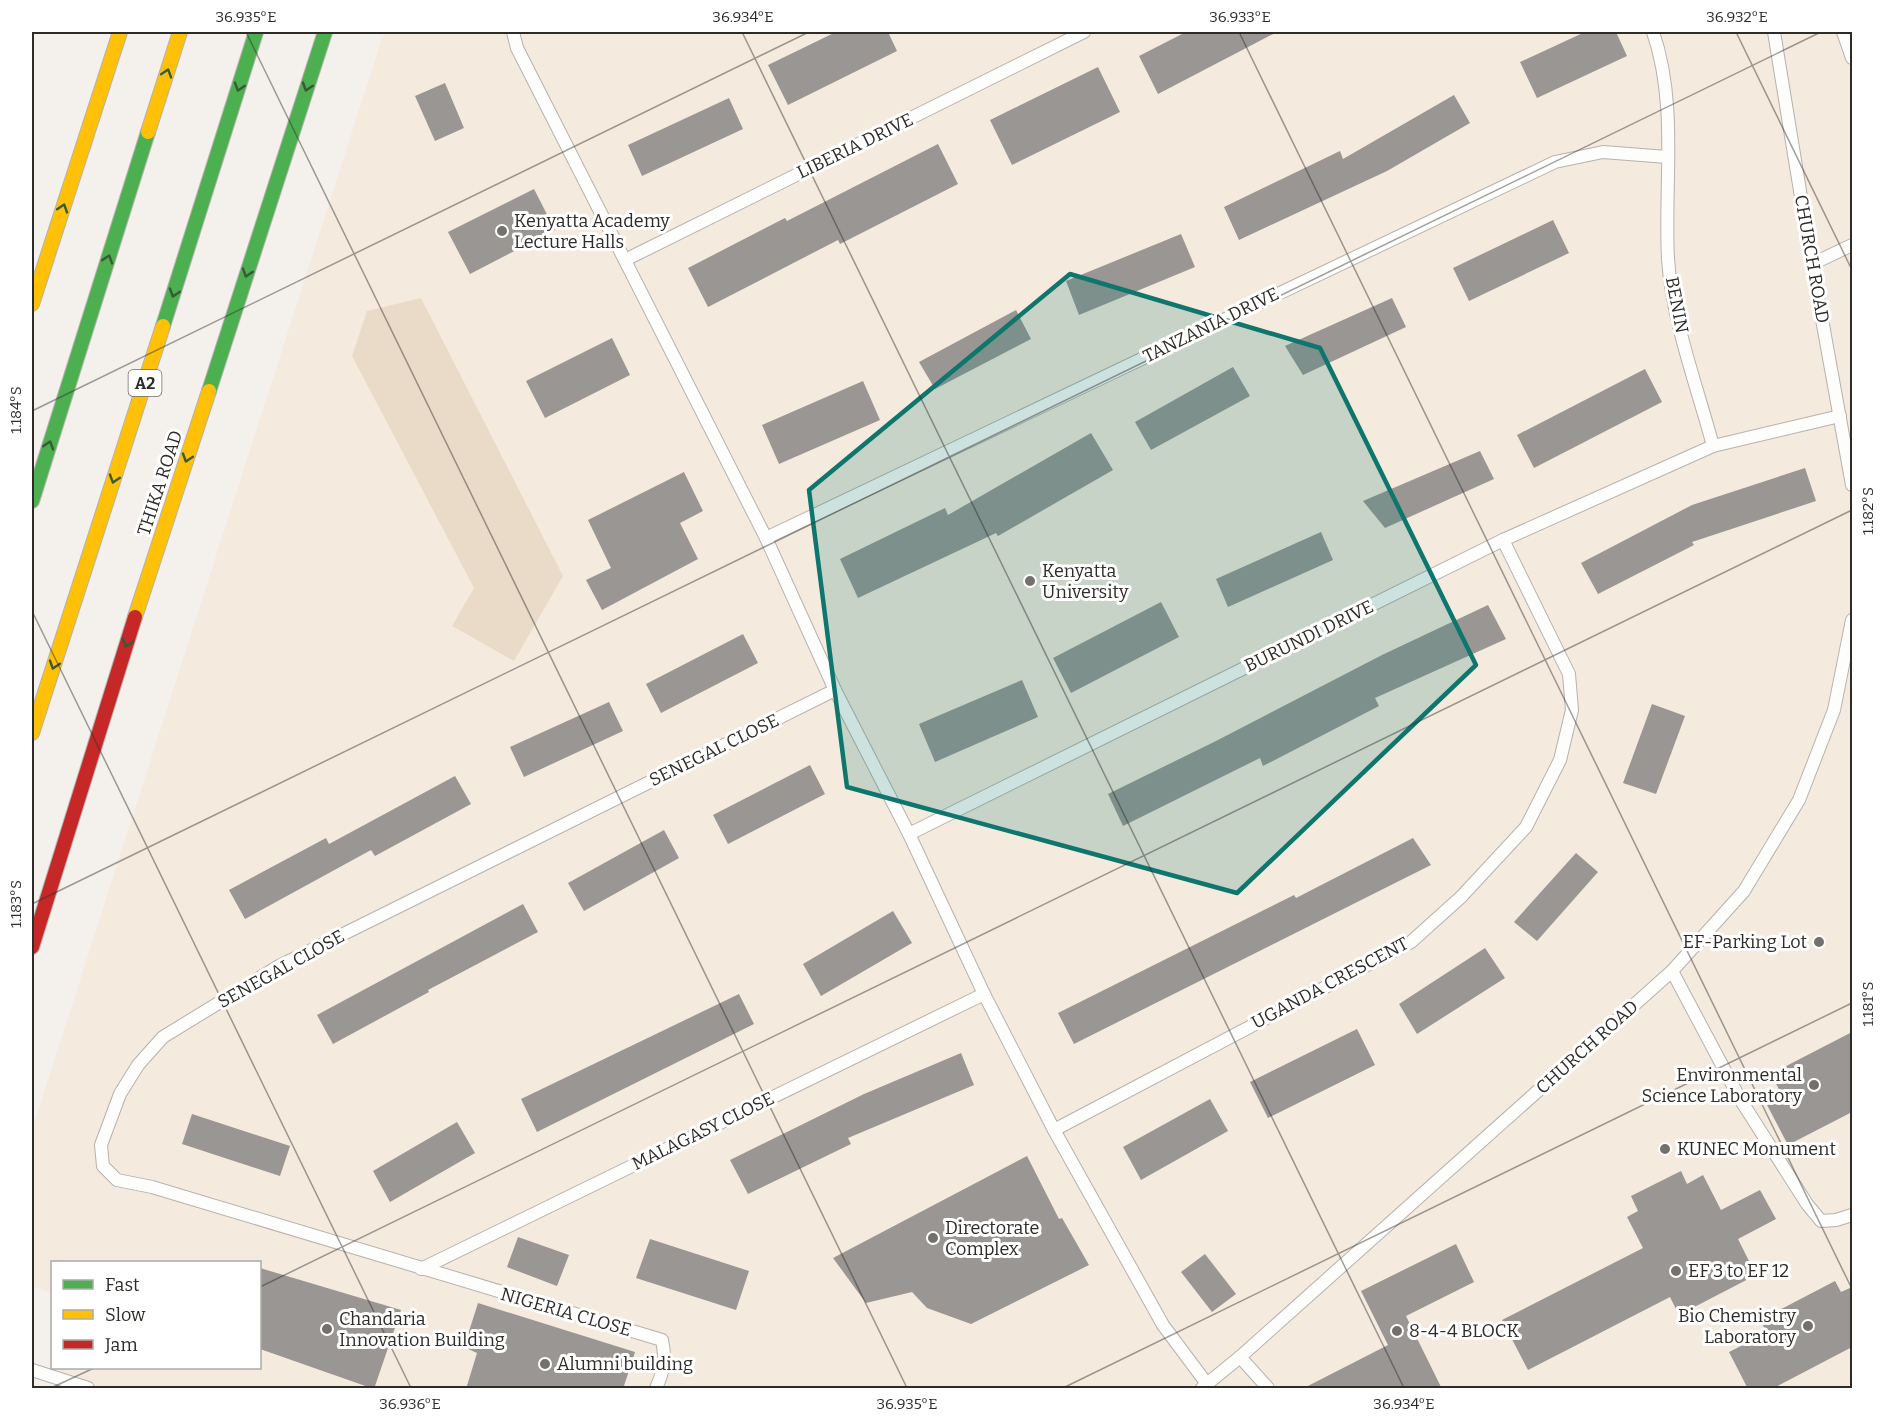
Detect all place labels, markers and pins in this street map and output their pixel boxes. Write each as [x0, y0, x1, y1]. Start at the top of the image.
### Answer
place label: Kenyatta Academy Lecture Halls [514, 210, 670, 253]
marker: Kenyatta Academy Lecture Halls [495, 224, 509, 238]
place label: Kenyatta University [1042, 560, 1129, 603]
marker: Kenyatta University [1023, 574, 1037, 588]
place label: EF-Parking Lot [1683, 931, 1807, 953]
marker: EF-Parking Lot [1812, 935, 1826, 949]
place label: Environmental Science Laboratory [1642, 1064, 1802, 1107]
marker: Environmental Science Laboratory [1807, 1078, 1821, 1092]
place label: KUNEC Monument [1677, 1138, 1836, 1160]
marker: KUNEC Monument [1658, 1142, 1672, 1156]
place label: Directorate Complex [945, 1217, 1039, 1260]
marker: Directorate Complex [926, 1231, 940, 1245]
place label: EF 3 to EF 12 [1688, 1260, 1789, 1282]
marker: EF 3 to EF 12 [1669, 1264, 1683, 1278]
place label: Bio Chemistry Laboratory [1678, 1305, 1796, 1348]
place label: Chandaria Innovation Building [339, 1308, 505, 1351]
marker: Bio Chemistry Laboratory [1801, 1319, 1815, 1333]
place label: 8-4-4 BLOCK [1409, 1320, 1519, 1342]
marker: Chandaria Innovation Building [320, 1322, 334, 1336]
marker: 8-4-4 BLOCK [1390, 1324, 1404, 1338]
place label: Alumni building [557, 1353, 693, 1375]
marker: Alumni building [538, 1357, 552, 1371]

